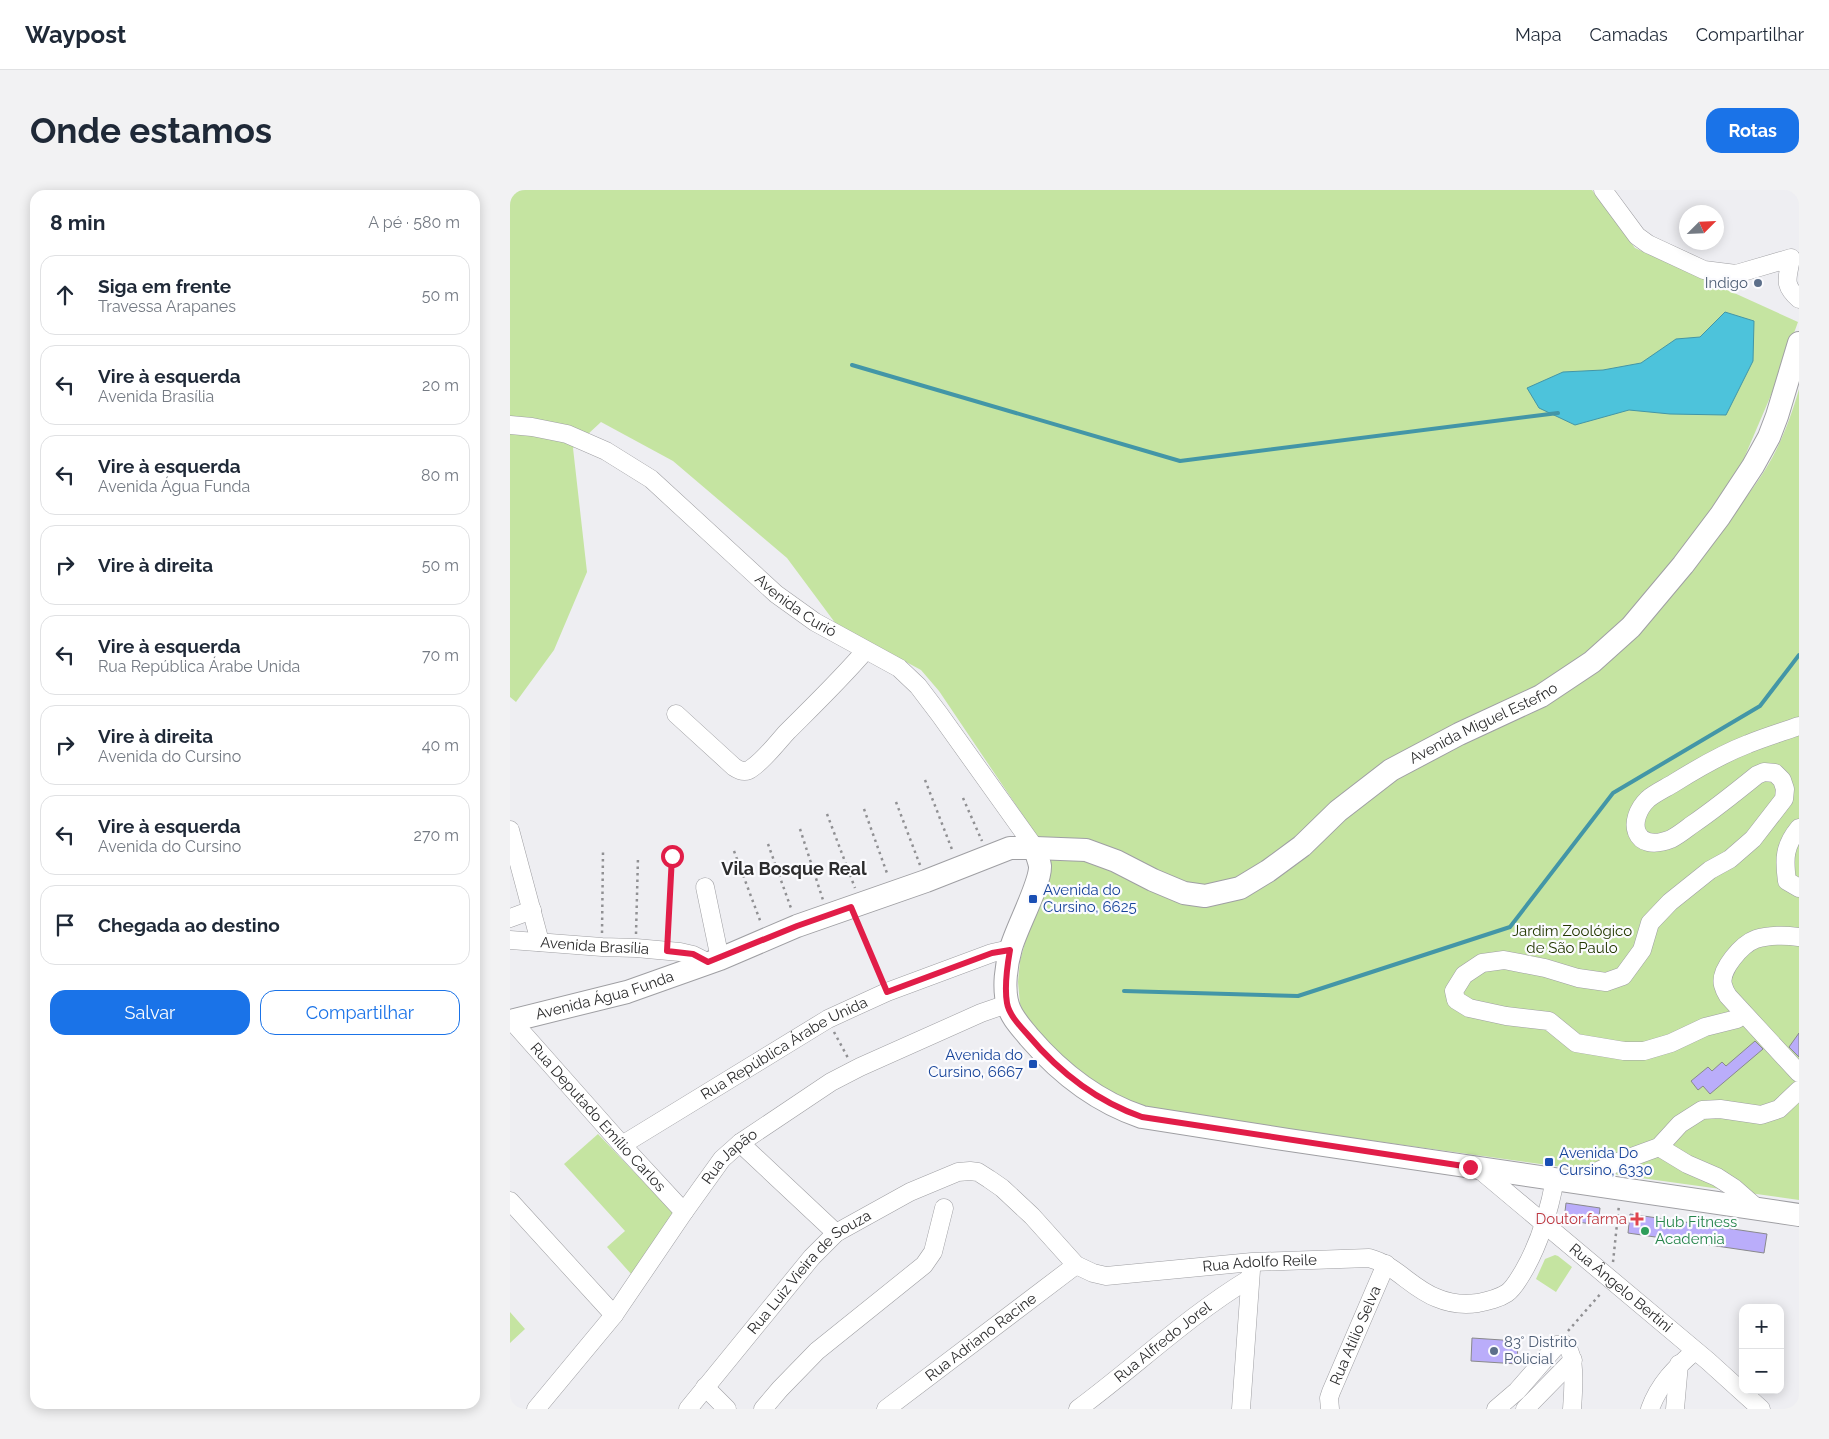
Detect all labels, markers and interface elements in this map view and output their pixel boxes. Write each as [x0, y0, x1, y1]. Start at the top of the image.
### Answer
text: Waypost [25, 20, 126, 49]
text: Mapa [1515, 24, 1561, 45]
text: Camadas [1589, 24, 1668, 45]
text: Compartilhar [1696, 24, 1804, 45]
button: Rotas [1706, 108, 1799, 153]
text: Onde estamos [30, 110, 272, 151]
north arrow [1679, 205, 1724, 250]
text: 8 min [50, 210, 105, 235]
text: A pé · 580 m [368, 213, 460, 232]
place label: Indigo [1705, 274, 1748, 292]
text: Siga em frente [98, 275, 231, 297]
marker: Indigo [1752, 277, 1764, 289]
icon: ahead [51, 281, 79, 309]
text: 50 m [422, 286, 459, 305]
text: Travessa Arapanes [98, 297, 236, 316]
text: Vire à esquerda [98, 365, 241, 387]
icon: left [51, 371, 79, 399]
text: 20 m [422, 376, 459, 395]
text: Avenida Brasília [98, 387, 214, 406]
text: Vire à esquerda [98, 455, 241, 477]
icon: left [51, 461, 79, 489]
text: 80 m [421, 466, 459, 485]
text: Avenida Água Funda [98, 477, 250, 496]
icon: right [51, 551, 79, 579]
text: Vire à direita [98, 554, 213, 576]
text: 50 m [422, 556, 459, 575]
street label: Avenida Curió [751, 570, 840, 641]
text: Vire à esquerda [98, 635, 241, 657]
icon: left [51, 641, 79, 669]
text: 70 m [422, 646, 459, 665]
text: Rua República Árabe Unida [98, 657, 300, 676]
street label: Avenida Miguel Estefno [1406, 679, 1561, 768]
text: Vire à direita [98, 725, 213, 747]
icon: right [51, 731, 79, 759]
text: 40 m [422, 736, 459, 755]
text: Avenida do Cursino [98, 747, 241, 766]
text: Vire à esquerda [98, 815, 241, 837]
icon: left [51, 821, 79, 849]
text: 270 m [414, 826, 459, 845]
text: Avenida do Cursino [98, 837, 241, 856]
route start [661, 845, 684, 868]
district label: Vila Bosque Real [721, 858, 867, 879]
place label: Avenida do Cursino, 6625 [1043, 881, 1137, 916]
marker: Avenida do Cursino, 6625 [1027, 893, 1039, 905]
icon: arrive [51, 911, 79, 939]
text: Chegada ao destino [98, 914, 280, 936]
park label: Jardim Zoológico de São Paulo [1512, 922, 1632, 957]
street label: Avenida Brasília [540, 933, 650, 958]
street label: Avenida Água Funda [534, 967, 676, 1023]
button: Salvar [50, 990, 250, 1035]
button: Compartilhar [260, 990, 460, 1035]
street label: Rua República Árabe Unida [698, 993, 870, 1104]
street label: Rua Deputado Emílio Carlos [527, 1039, 670, 1195]
place label: Avenida do Cursino, 6667 [928, 1046, 1023, 1081]
marker: Avenida do Cursino, 6667 [1027, 1058, 1039, 1070]
street label: Rua Japão [698, 1125, 761, 1188]
place label: Avenida Do Cursino, 6330 [1559, 1144, 1653, 1179]
route end [1459, 1156, 1482, 1179]
marker: Avenida Do Cursino, 6330 [1543, 1156, 1555, 1168]
street label: Rua Luiz Vieira de Souza [744, 1206, 874, 1338]
place label: Doutor farma [1536, 1210, 1627, 1228]
marker: Doutor farma [1631, 1213, 1643, 1225]
place label: Hub Fitness Academia [1655, 1213, 1737, 1248]
marker: Hub Fitness Academia [1639, 1225, 1651, 1237]
street label: Rua Ângelo Bertini [1566, 1240, 1676, 1336]
street label: Rua Adolfo Reile [1202, 1251, 1317, 1276]
street label: Rua Atílio Selva [1326, 1283, 1385, 1388]
street label: Rua Adriano Racine [922, 1289, 1040, 1385]
street label: Rua Alfredo Jorel [1111, 1298, 1216, 1386]
map controls [1739, 1304, 1784, 1394]
button: + [1739, 1304, 1784, 1349]
place label: 83° Distrito Policial [1504, 1333, 1577, 1368]
marker: 83° Distrito Policial [1488, 1345, 1500, 1357]
button: − [1739, 1349, 1784, 1394]

